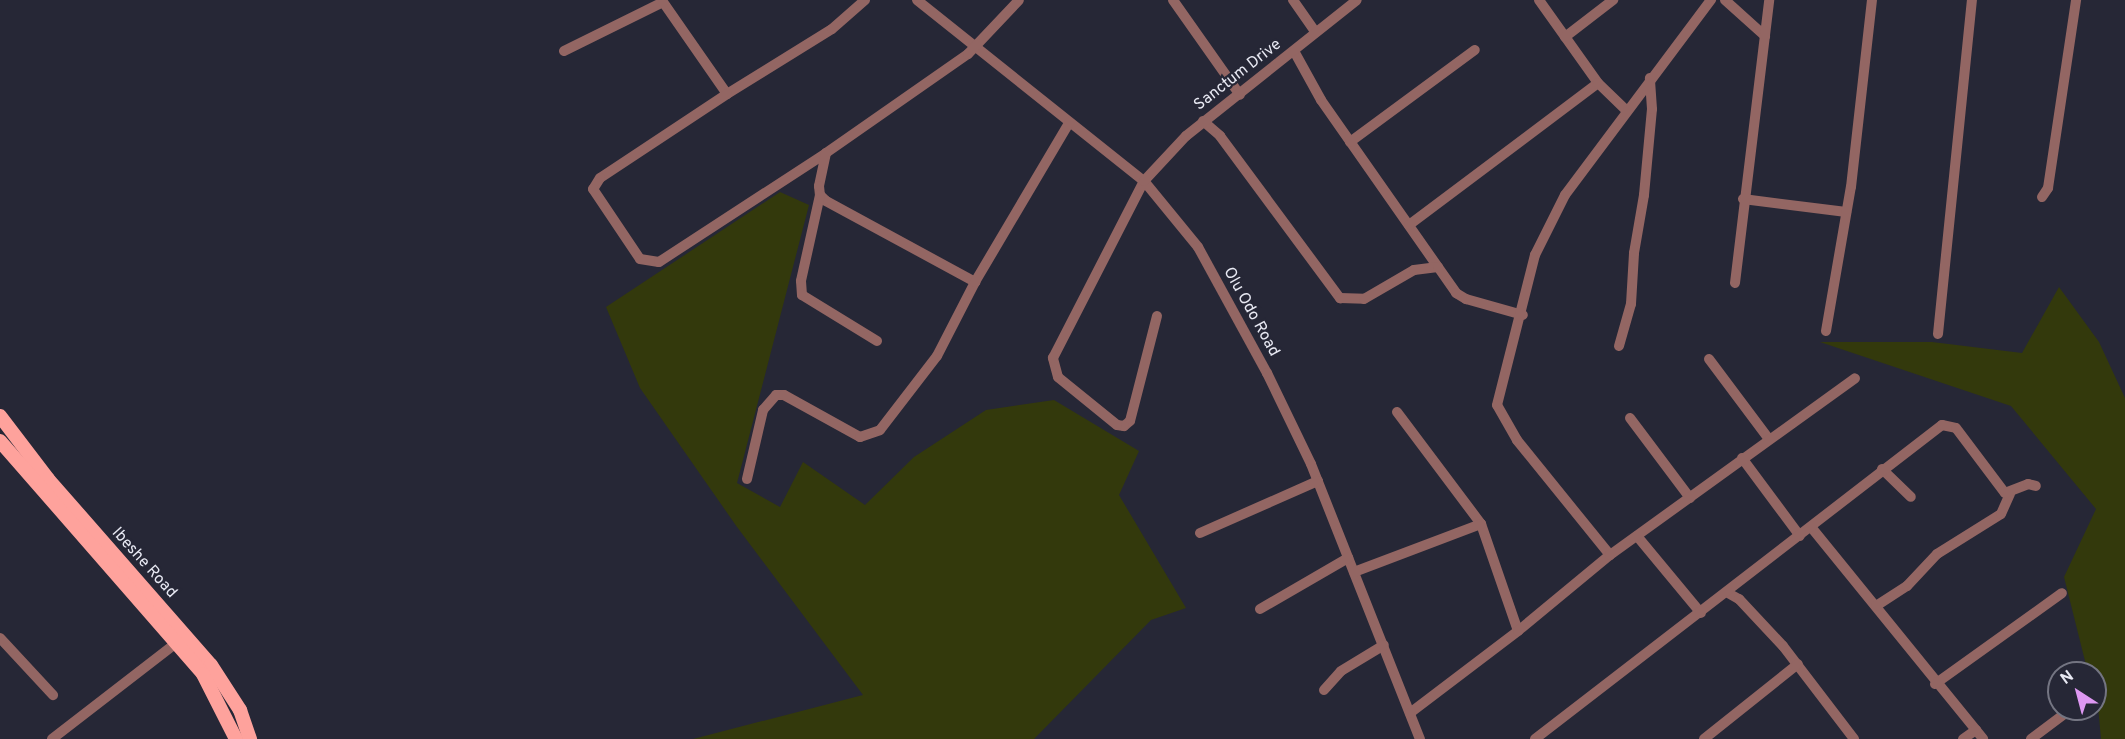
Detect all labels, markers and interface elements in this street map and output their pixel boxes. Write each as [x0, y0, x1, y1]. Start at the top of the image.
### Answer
street label: Sanctum Drive [1191, 35, 1285, 115]
street label: Olu Odo Road [1219, 264, 1283, 360]
street label: Ibeshe Road [107, 524, 181, 602]
north arrow [2047, 661, 2107, 721]
text: N [2057, 667, 2078, 690]

